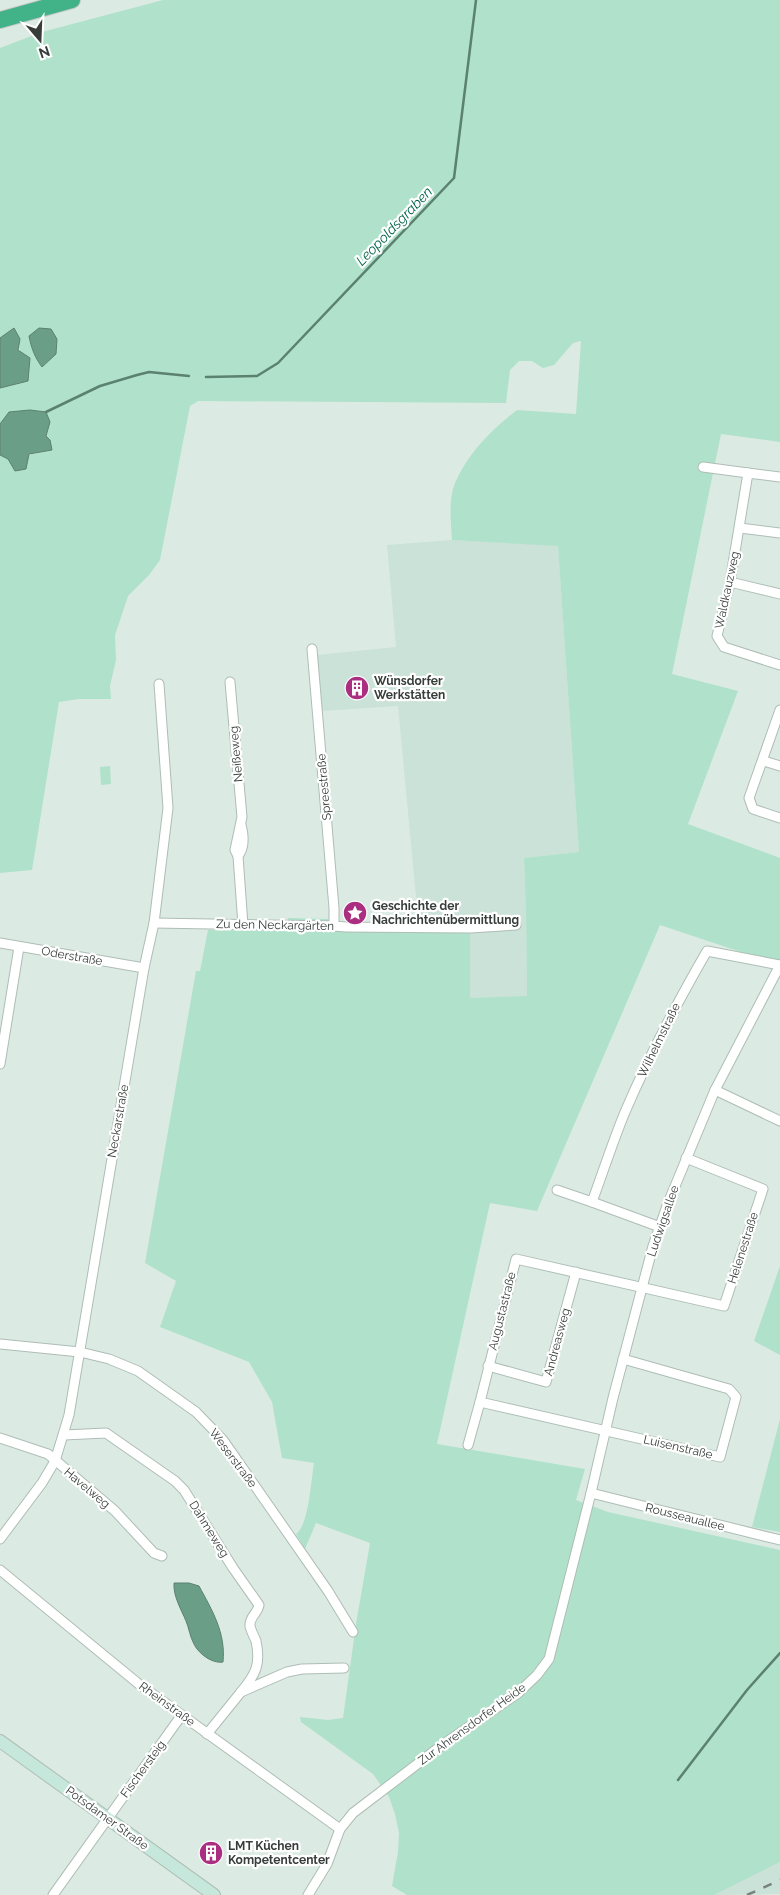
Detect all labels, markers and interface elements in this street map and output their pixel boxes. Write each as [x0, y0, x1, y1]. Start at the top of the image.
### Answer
north arrow [15, 15, 65, 65]
text: N [37, 43, 52, 62]
water label: Leopoldsgraben [353, 183, 436, 269]
street label: Waldkauzweg [712, 550, 742, 630]
place label: Wünsdorfer Werkstätten [374, 674, 445, 702]
building icon: Wünsdorfer Werkstätten [344, 675, 370, 701]
street label: Neißeweg [227, 725, 245, 783]
street label: Spreestraße [314, 753, 334, 821]
place label: Geschichte der Nachrichtenübermittlung [372, 899, 519, 927]
place icon: Geschichte der Nachrichtenübermittlung [342, 900, 368, 926]
street label: Zu den Neckargärten [216, 917, 334, 933]
street label: Oderstraße [40, 944, 104, 968]
street label: Wilhelmstraße [635, 1001, 683, 1079]
street label: Neckarstraße [105, 1083, 131, 1159]
street label: Ludwigsallee [644, 1184, 682, 1258]
street label: Helenestraße [725, 1210, 761, 1286]
street label: Augustastraße [486, 1270, 518, 1352]
street label: Andreasweg [541, 1306, 573, 1378]
street label: Weserstraße [206, 1426, 260, 1490]
street label: Luisenstraße [642, 1432, 714, 1462]
street label: Havelweg [61, 1465, 113, 1511]
street label: Dahmeweg [186, 1498, 232, 1560]
street label: Rousseauallee [644, 1500, 726, 1534]
street label: Rheinstraße [136, 1679, 198, 1729]
street label: Zur Ahrensdorfer Heide [415, 1680, 529, 1768]
street label: Fischersteig [118, 1738, 168, 1800]
street label: Potsdamer Straße [63, 1783, 151, 1853]
place label: LMT Küchen Kompetentcenter [228, 1839, 330, 1867]
building icon: LMT Küchen Kompetentcenter [198, 1840, 224, 1866]

